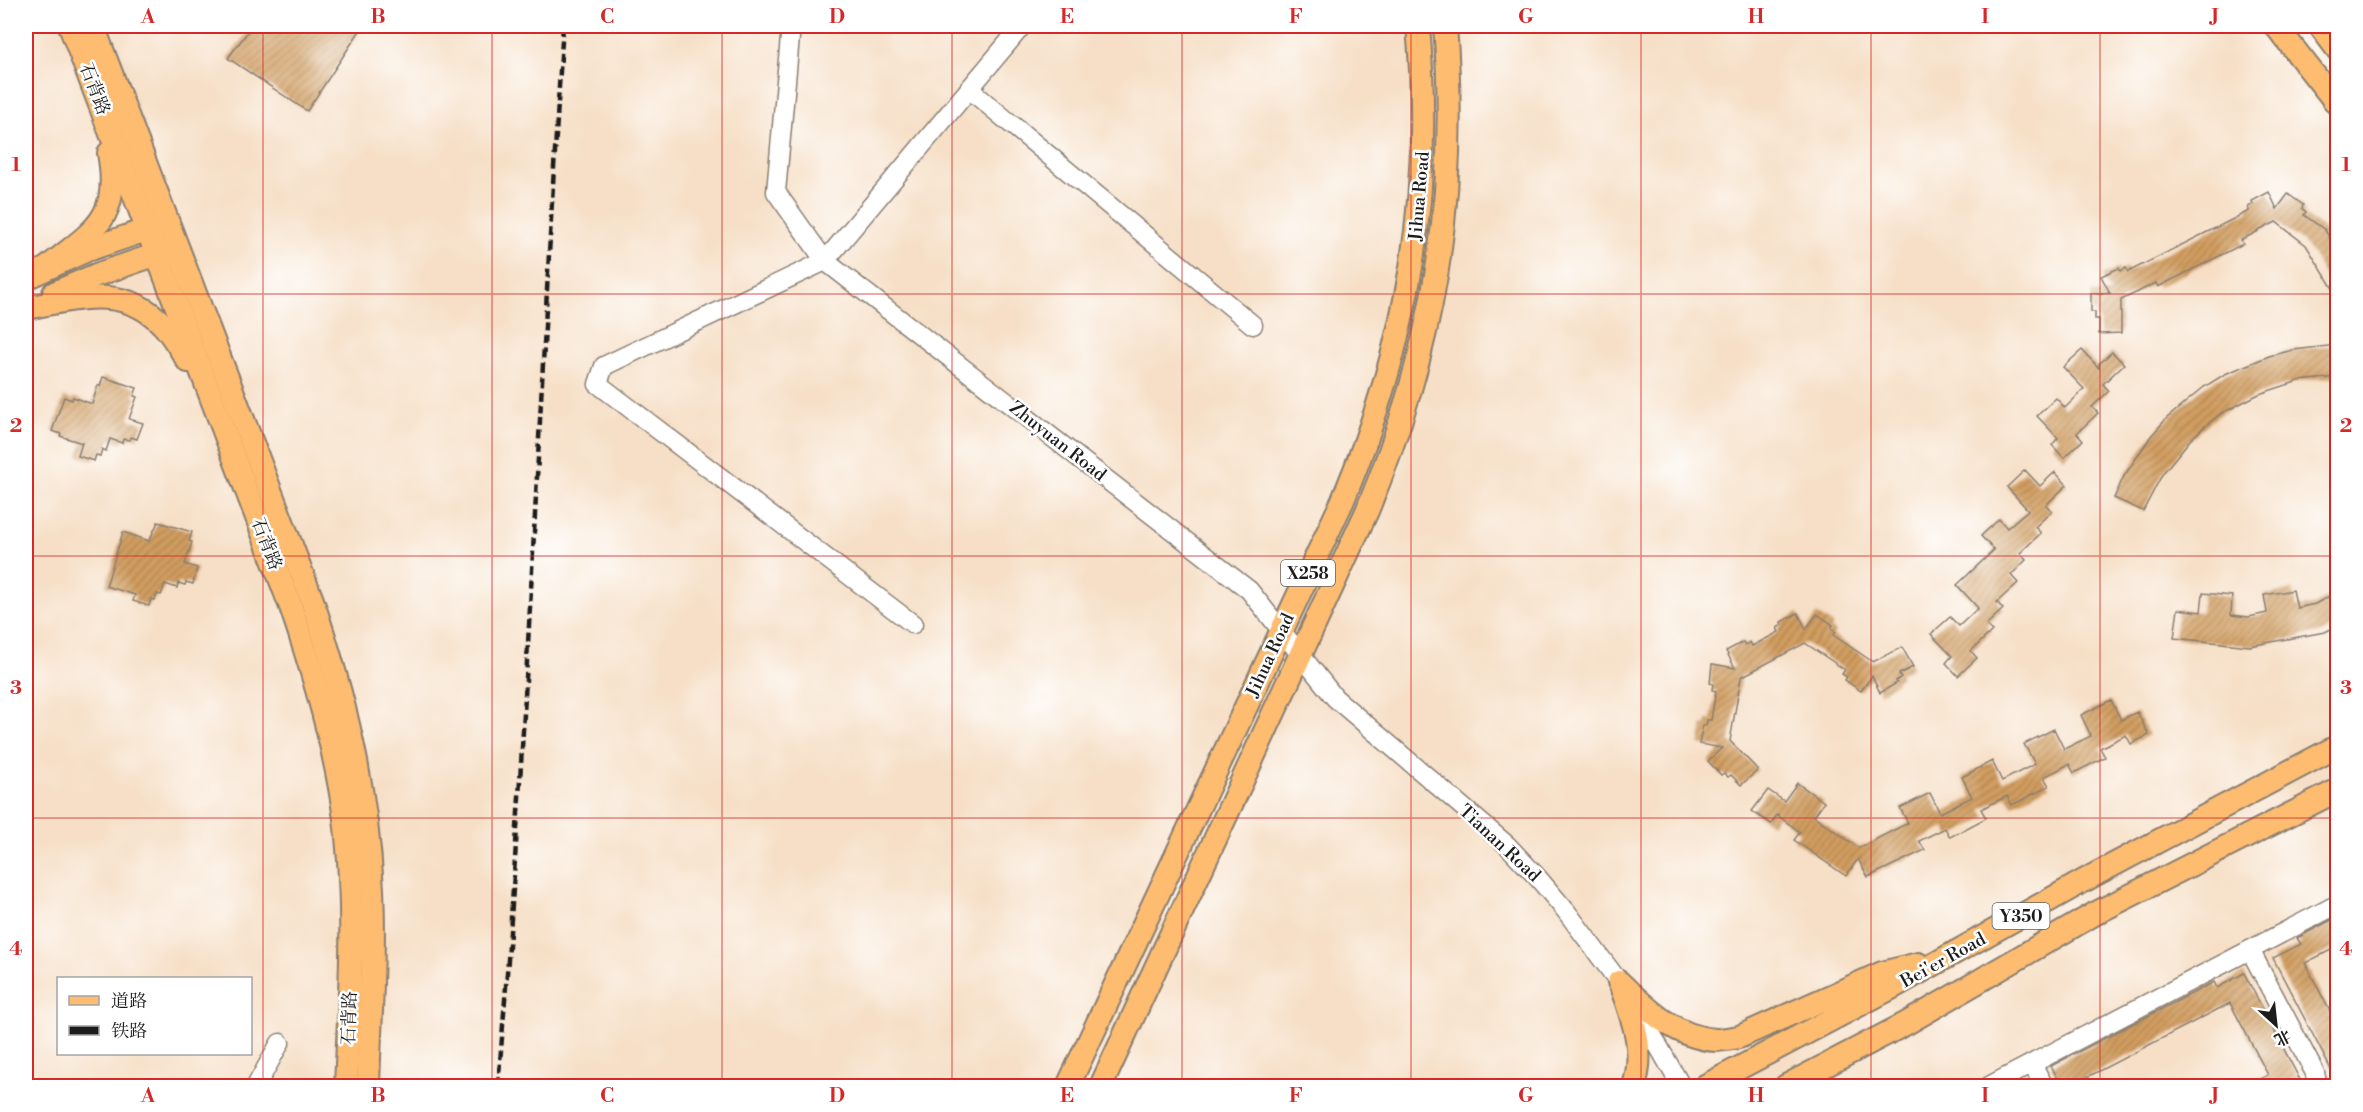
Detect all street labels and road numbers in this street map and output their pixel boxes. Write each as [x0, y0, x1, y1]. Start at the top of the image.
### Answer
street label: 石背路 [74, 60, 115, 119]
street label: Jihua Road [1404, 150, 1435, 243]
street label: Zhuyuan Road [1005, 396, 1111, 487]
street label: 石背路 [246, 515, 287, 574]
road number: X258 [1281, 560, 1335, 586]
street label: Jihua Road [1241, 609, 1300, 702]
street label: Tianan Road [1454, 800, 1546, 888]
road number: Y350 [1992, 903, 2050, 929]
street label: Bei'er Road [1896, 927, 1991, 994]
street label: 石背路 [337, 991, 362, 1045]

